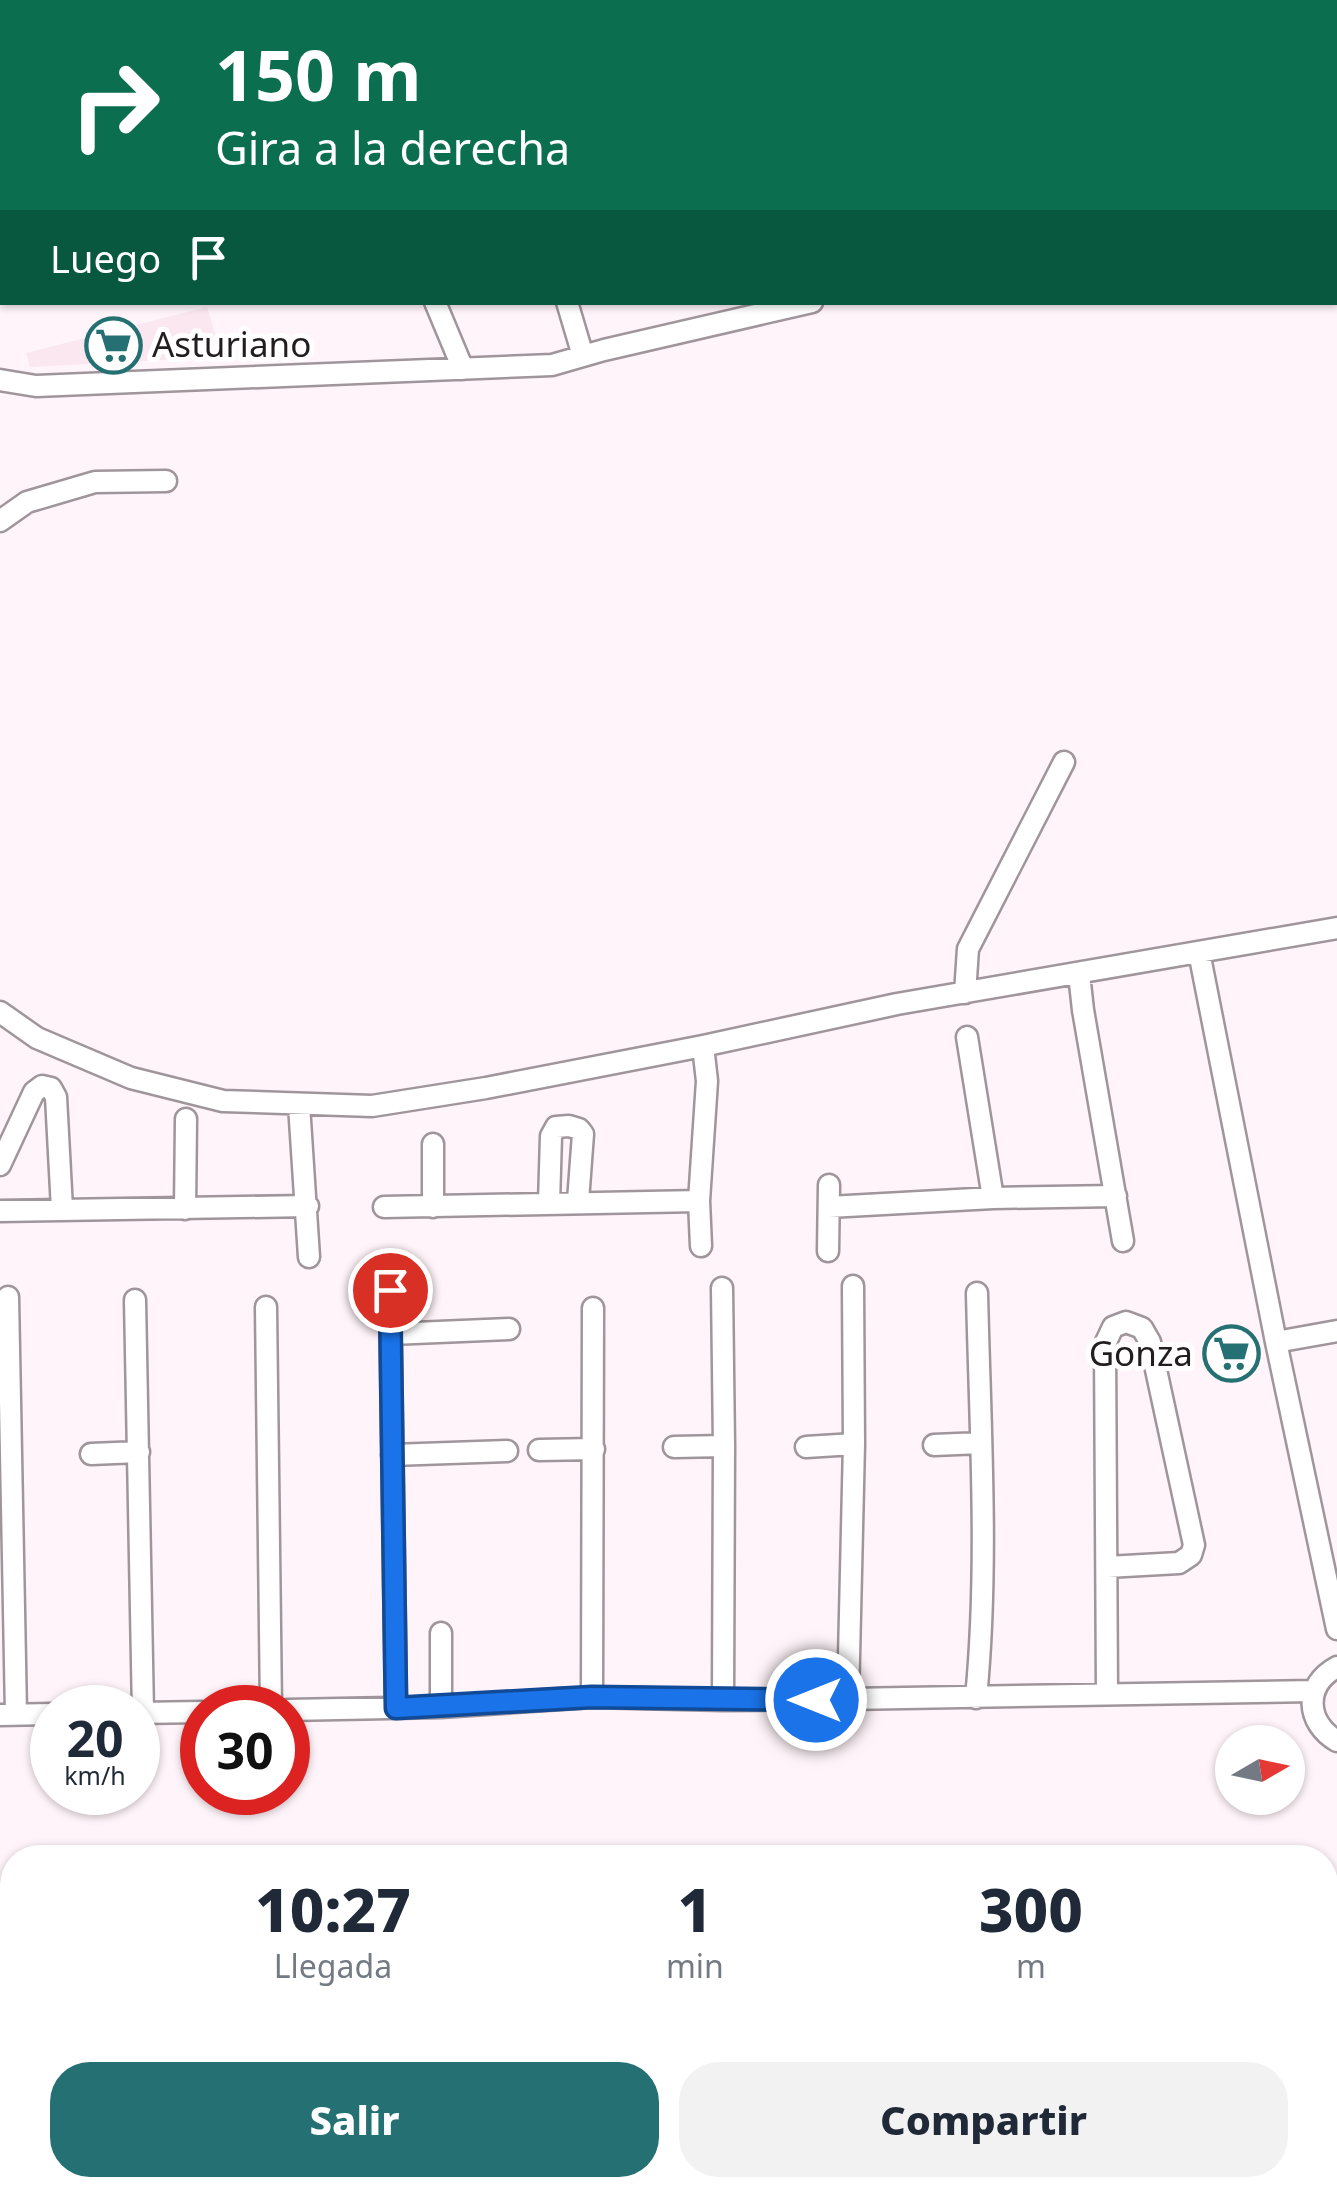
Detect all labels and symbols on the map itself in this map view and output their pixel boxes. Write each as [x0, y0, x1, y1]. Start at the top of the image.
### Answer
supermarket icon: Asturiano [83, 315, 143, 375]
place label: Asturiano [152, 320, 311, 367]
pin [348, 1248, 433, 1333]
supermarket icon: Gonza [1202, 1324, 1262, 1384]
place label: Gonza [1089, 1329, 1193, 1376]
position arrow [764, 1648, 868, 1752]
speed limit sign: 30 [180, 1685, 310, 1815]
north arrow [1215, 1725, 1305, 1815]

